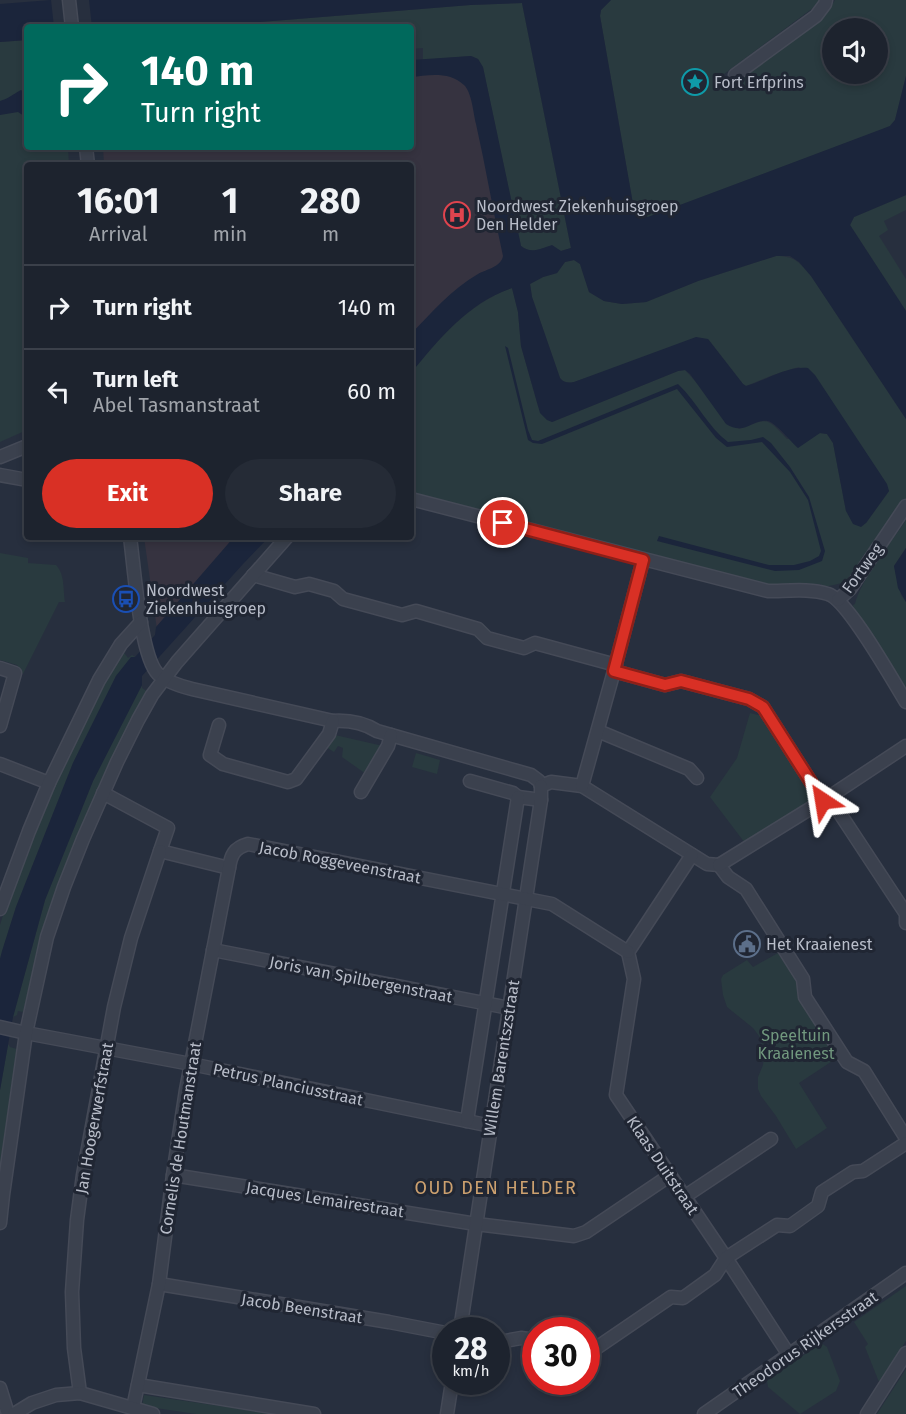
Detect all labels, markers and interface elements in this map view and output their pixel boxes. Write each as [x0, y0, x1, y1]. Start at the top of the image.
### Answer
map controls [822, 18, 888, 84]
button: sound [822, 18, 888, 84]
text: 140 m [141, 46, 254, 96]
icon: right [42, 48, 120, 126]
place icon: Fort Erfprins [680, 67, 710, 97]
place label: Fort Erfprins [714, 73, 804, 92]
text: Turn right [141, 97, 261, 129]
text: 16:01 [77, 179, 160, 223]
text: 1 [222, 179, 238, 223]
text: 280 [300, 179, 361, 223]
place label: Noordwest Ziekenhuisgroep Den Helder [476, 197, 679, 234]
hospital icon: Noordwest Ziekenhuisgroep Den Helder [442, 200, 472, 230]
text: Arrival [89, 222, 148, 246]
text: min [213, 222, 247, 246]
text: m [322, 222, 339, 246]
icon: right [42, 291, 75, 324]
text: Turn right [93, 294, 192, 321]
text: 140 m [338, 294, 396, 321]
text: Turn left [93, 366, 178, 393]
icon: left [42, 375, 75, 408]
text: 60 m [347, 378, 396, 405]
text: Abel Tasmanstraat [93, 393, 260, 417]
button: Exit [42, 459, 213, 528]
button: Share [225, 459, 396, 528]
pin [477, 497, 528, 548]
icon: arrive [486, 506, 519, 539]
street label: Fortweg [838, 539, 887, 597]
place label: Noordwest Ziekenhuisgroep [146, 581, 266, 618]
bus stop icon: Noordwest Ziekenhuisgroep [111, 584, 141, 614]
position arrow [791, 769, 855, 833]
street label: Jacob Roggeveenstraat [257, 837, 423, 888]
public building icon: Het Kraaienest [732, 929, 762, 959]
place label: Het Kraaienest [766, 935, 873, 954]
street label: Joris van Spilbergenstraat [268, 952, 454, 1007]
street label: Willem Barentszstraat [480, 978, 523, 1138]
park label: Speeltuin Kraaienest [758, 1026, 835, 1063]
street label: Cornelis de Houtmanstraat [156, 1040, 205, 1236]
street label: Jan Hoogerwerfstraat [72, 1041, 117, 1195]
street label: Petrus Planciusstraat [211, 1059, 365, 1110]
street label: Klaas Duitstraat [623, 1112, 703, 1218]
district label: OUD DEN HELDER [415, 1177, 577, 1199]
street label: Jacques Lemairestraat [245, 1178, 406, 1221]
street label: Theodorus Rijkersstraat [729, 1287, 882, 1402]
street label: Jacob Beenstraat [240, 1290, 364, 1327]
speed limit sign: 30 [522, 1317, 600, 1395]
text: 28 [455, 1331, 487, 1367]
text: km/h [452, 1362, 490, 1380]

